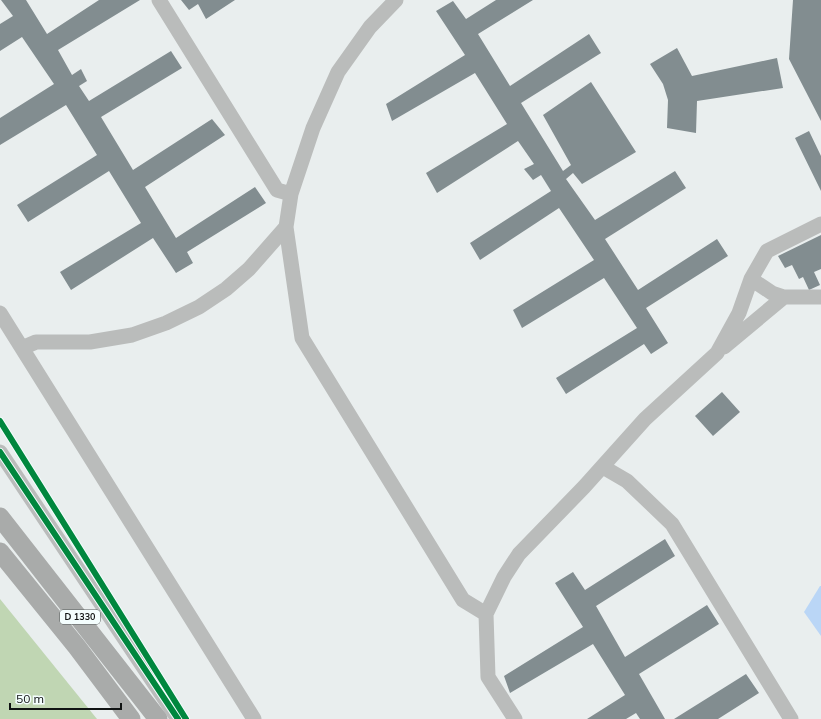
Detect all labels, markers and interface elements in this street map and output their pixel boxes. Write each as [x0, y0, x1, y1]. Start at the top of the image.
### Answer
road number: D 1330 [60, 610, 100, 624]
scale bar [10, 685, 121, 711]
text: 50 m [16, 691, 44, 706]

